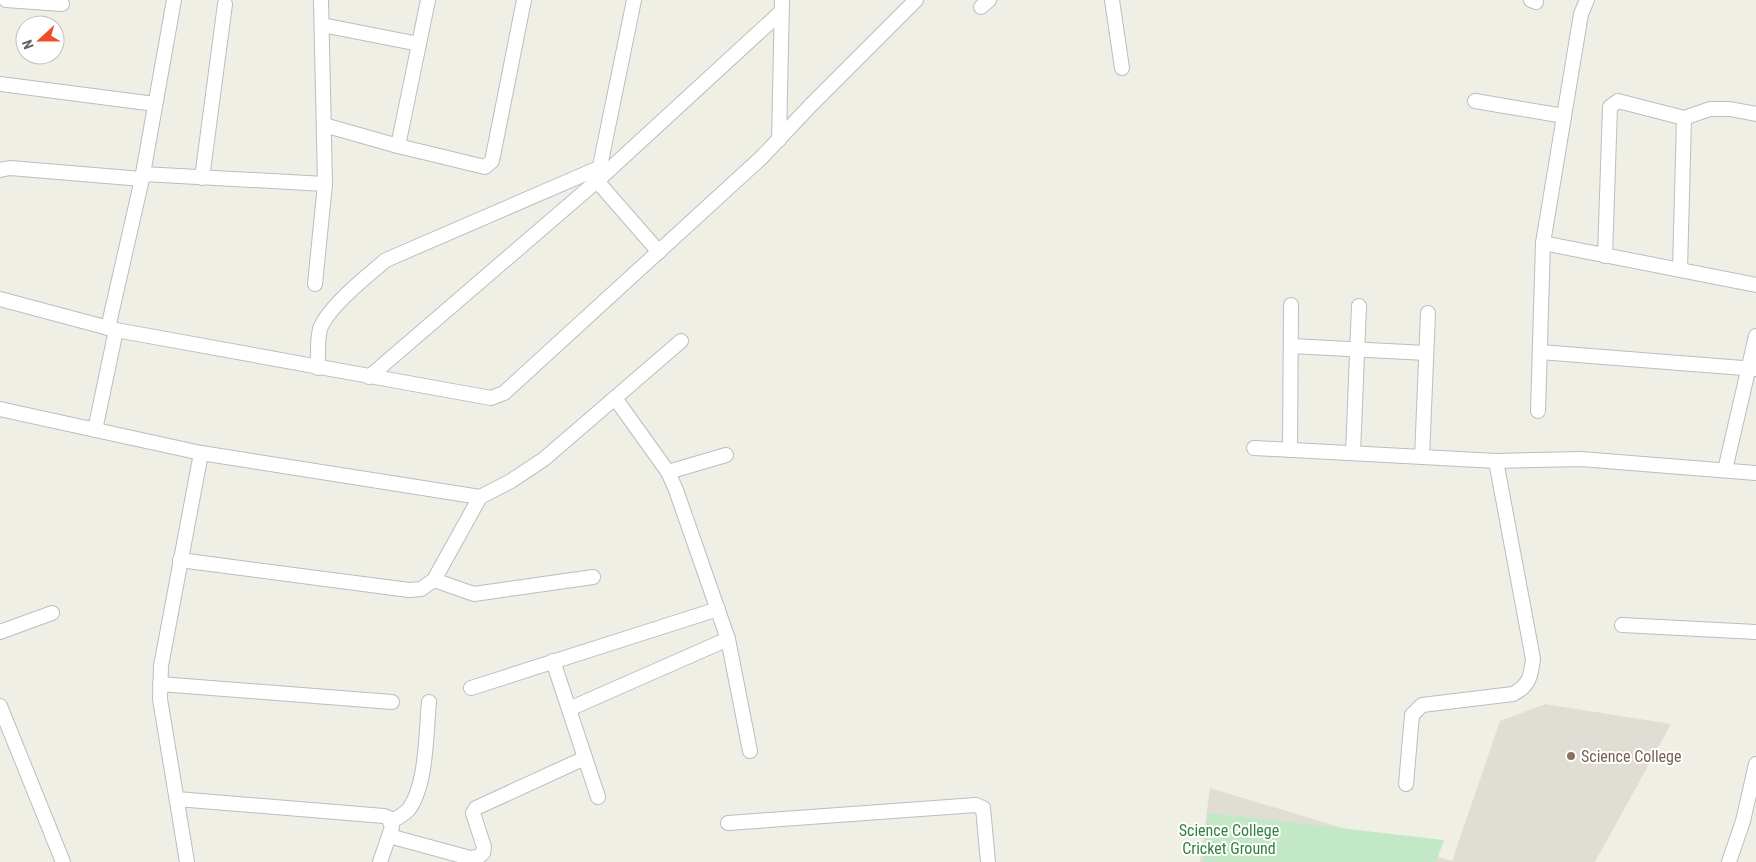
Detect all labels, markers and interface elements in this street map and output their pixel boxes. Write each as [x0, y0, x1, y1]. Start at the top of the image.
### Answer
north arrow [15, 15, 65, 65]
text: N [19, 38, 37, 52]
place label: Science College [1581, 747, 1682, 766]
marker: Science College [1565, 750, 1577, 762]
park label: Science College Cricket Ground [1179, 821, 1279, 858]

